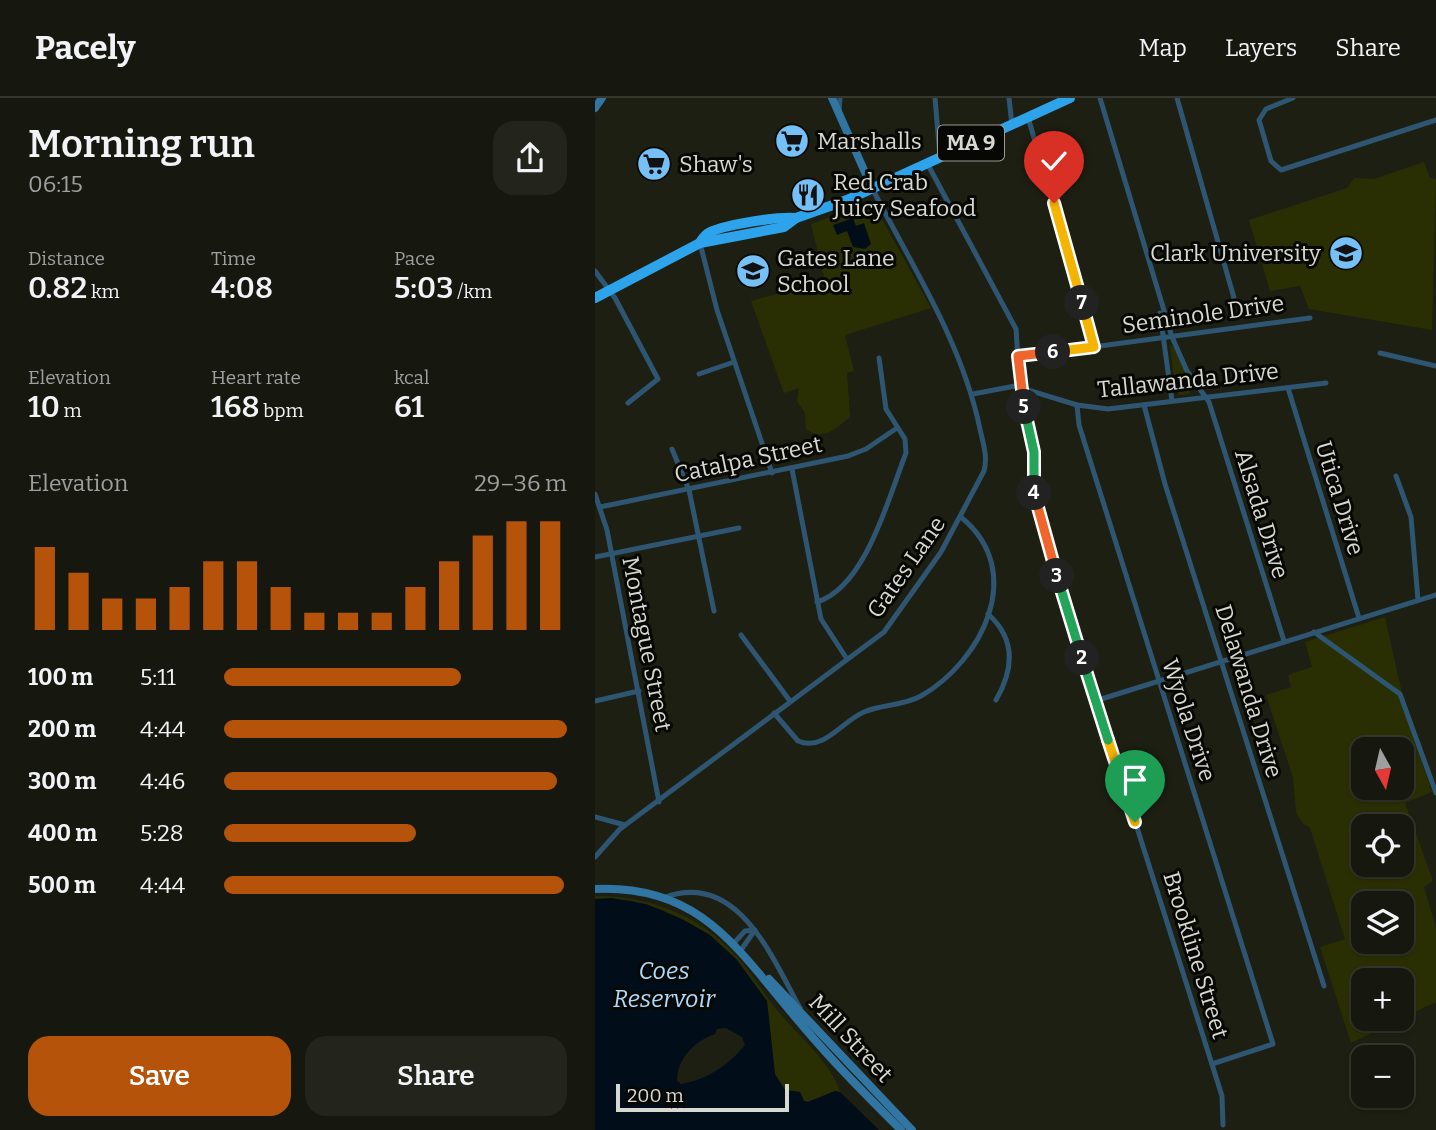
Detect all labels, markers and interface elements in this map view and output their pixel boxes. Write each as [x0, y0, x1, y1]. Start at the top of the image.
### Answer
text: Pacely [35, 28, 136, 68]
text: Map [1139, 34, 1187, 62]
text: Layers [1225, 34, 1297, 62]
text: Share [1335, 34, 1401, 62]
text: Morning run [28, 121, 255, 167]
button: share [493, 121, 567, 195]
supermarket icon: Marshalls [773, 122, 811, 160]
road number: MA 9 [938, 126, 1004, 160]
place label: Marshalls [817, 127, 922, 155]
pin [1024, 131, 1084, 203]
icon: check [1035, 142, 1073, 180]
supermarket icon: Shaw's [635, 145, 673, 183]
place label: Shaw's [679, 150, 753, 178]
place label: Red Crab Juicy Seafood [832, 168, 976, 222]
text: 06:15 [28, 170, 83, 198]
restaurant icon: Red Crab Juicy Seafood [789, 176, 827, 214]
school or university icon: Clark University [1327, 234, 1365, 272]
place label: Clark University [1150, 239, 1322, 267]
place label: Gates Lane School [777, 244, 895, 298]
text: Distance [28, 247, 105, 270]
text: Time [211, 247, 256, 270]
text: Pace [394, 247, 435, 270]
school or university icon: Gates Lane School [734, 252, 772, 290]
text: 0.82 [28, 270, 87, 306]
text: 4:08 [211, 270, 273, 306]
text: 5:03 [394, 270, 453, 306]
text: km [87, 280, 120, 303]
text: /km [453, 280, 492, 303]
pin: 7 [1065, 286, 1099, 320]
street label: Seminole Drive [1120, 289, 1286, 339]
text: 7 [1076, 291, 1087, 314]
pin: 6 [1035, 334, 1071, 370]
text: 6 [1047, 340, 1058, 363]
street label: Tallawanda Drive [1096, 357, 1280, 403]
text: Elevation [28, 366, 111, 389]
text: Heart rate [211, 366, 301, 389]
text: kcal [394, 366, 429, 389]
text: 10 [28, 389, 60, 425]
text: 168 [211, 389, 259, 425]
text: 61 [394, 389, 424, 425]
pin: 5 [1007, 390, 1041, 424]
text: 5 [1018, 395, 1029, 418]
text: m [60, 399, 82, 422]
text: bpm [259, 399, 304, 422]
street label: Catalpa Street [672, 430, 824, 488]
street label: Utica Drive [1309, 438, 1371, 558]
street label: Alsada Drive [1229, 446, 1295, 582]
text: Elevation [28, 469, 128, 497]
text: 29–36 m [474, 469, 567, 497]
pin: 4 [1017, 476, 1052, 510]
text: 4 [1028, 481, 1039, 504]
street label: Gates Lane [861, 511, 951, 623]
street label: Montague Street [616, 554, 678, 734]
pin: 3 [1039, 559, 1075, 594]
text: 3 [1051, 564, 1062, 587]
street label: Delawanda Drive [1209, 601, 1289, 781]
pin: 2 [1065, 640, 1099, 676]
text: 2 [1076, 646, 1087, 669]
street label: Wyola Drive [1156, 655, 1222, 785]
text: 100 m [28, 663, 93, 691]
text: 5:11 [140, 663, 176, 691]
text: 200 m [28, 715, 96, 743]
text: 4:44 [140, 715, 185, 743]
north arrow [1351, 737, 1414, 800]
map controls [1351, 737, 1414, 1108]
pin [1105, 750, 1165, 822]
icon: arrive [1116, 761, 1154, 799]
text: 300 m [28, 767, 97, 795]
text: 4:46 [140, 767, 185, 795]
button: locate [1351, 814, 1414, 877]
text: 400 m [28, 819, 97, 847]
text: 5:28 [140, 819, 183, 847]
street label: Brookline Street [1157, 868, 1235, 1042]
text: 500 m [28, 871, 96, 899]
text: 4:44 [140, 871, 185, 899]
button: layers [1351, 891, 1414, 954]
water label: Coes Reservoir [613, 957, 716, 1013]
button: + [1351, 968, 1414, 1031]
street label: Mill Street [803, 988, 899, 1088]
button: Save [28, 1036, 291, 1116]
button: Share [305, 1036, 567, 1116]
button: − [1351, 1045, 1414, 1108]
scale bar [616, 1081, 789, 1113]
text: 200 m [627, 1084, 684, 1107]

